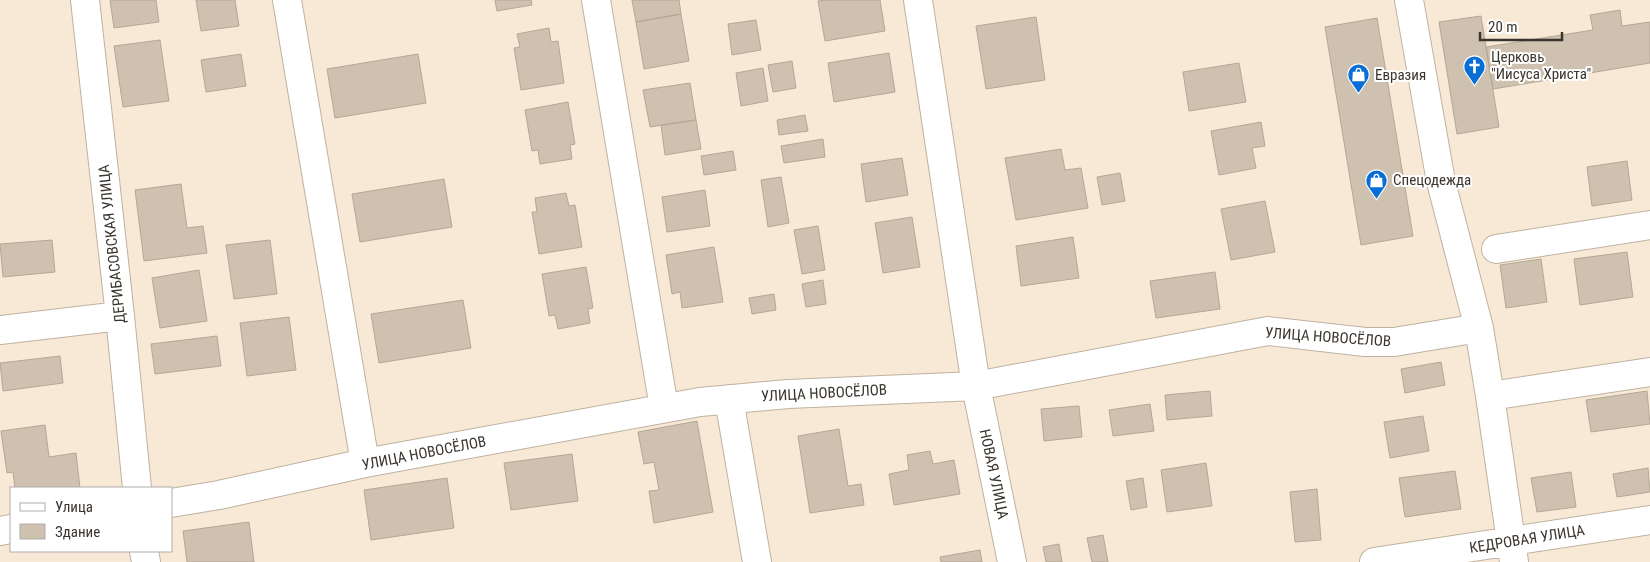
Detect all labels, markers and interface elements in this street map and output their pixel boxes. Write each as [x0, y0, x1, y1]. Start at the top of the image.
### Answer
scale bar [1480, 10, 1562, 42]
text: 20 m [1488, 18, 1518, 36]
place label: Церковь "Иисуса Христа" [1491, 48, 1592, 83]
church icon: Церковь "Иисуса Христа" [1463, 54, 1487, 85]
shop icon: Евразия [1347, 63, 1371, 94]
place label: Евразия [1375, 66, 1426, 84]
street label: ДЕРИБАСОВСКАЯ УЛИЦА [95, 163, 129, 324]
shop icon: Спецодежда [1365, 168, 1389, 199]
place label: Спецодежда [1393, 171, 1471, 189]
street label: УЛИЦА НОВОСЁЛОВ [1264, 324, 1392, 350]
street label: УЛИЦА НОВОСЁЛОВ [761, 381, 887, 405]
street label: НОВАЯ УЛИЦА [976, 427, 1012, 521]
street label: УЛИЦА НОВОСЁЛОВ [360, 432, 488, 474]
legend [10, 487, 172, 552]
text: Улица [55, 498, 93, 516]
street label: КЕДРОВАЯ УЛИЦА [1468, 521, 1586, 557]
text: Здание [55, 523, 100, 541]

